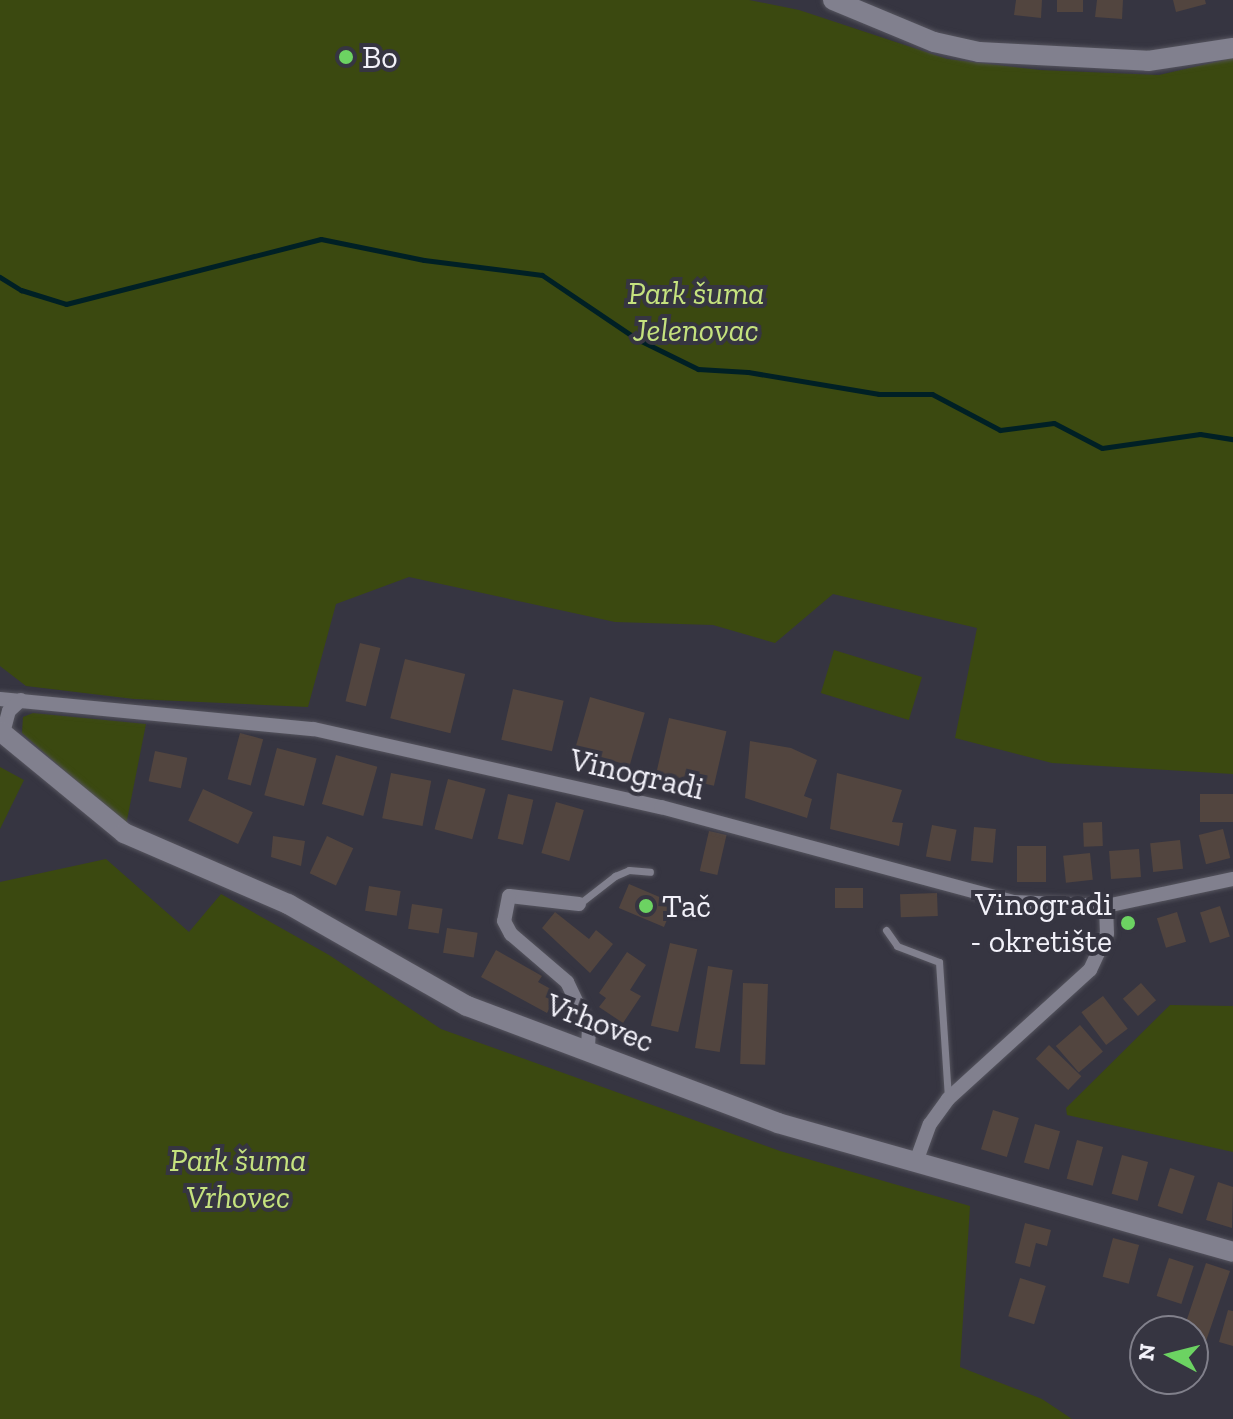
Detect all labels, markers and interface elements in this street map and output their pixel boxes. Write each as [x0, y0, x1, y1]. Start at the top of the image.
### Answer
place label: Bo [362, 38, 398, 76]
marker: Bo [337, 48, 355, 66]
park label: Park šuma Jelenovac [627, 275, 765, 350]
street label: Vinogradi [566, 740, 708, 808]
place label: Vinogradi - okretište [970, 886, 1112, 961]
place label: Tač [662, 887, 711, 925]
marker: Tač [637, 897, 655, 915]
marker: Vinogradi - okretište [1119, 914, 1137, 932]
street label: Vrhovec [541, 985, 659, 1061]
park label: Park šuma Vrhovec [169, 1142, 307, 1217]
north arrow [1129, 1315, 1209, 1395]
text: N [1132, 1342, 1161, 1362]

